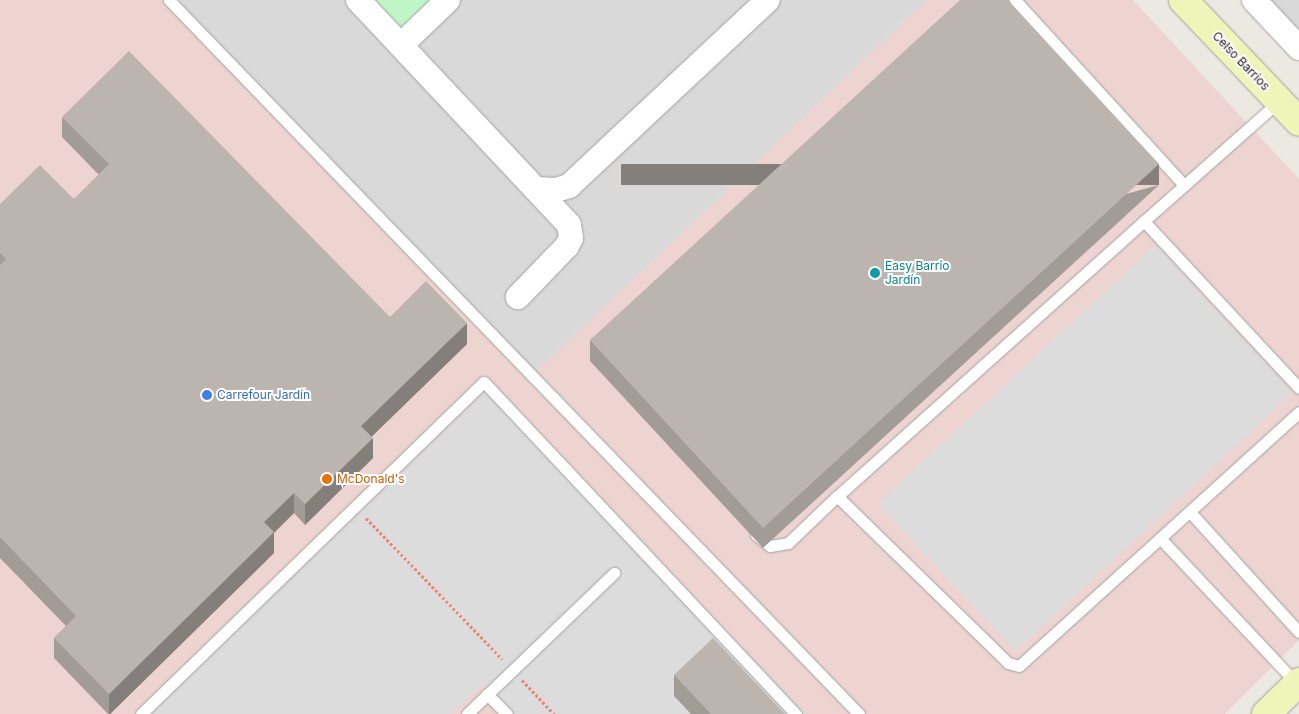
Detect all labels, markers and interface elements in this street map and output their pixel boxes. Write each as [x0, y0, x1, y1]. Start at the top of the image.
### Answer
street label: Celso Barrios [1209, 29, 1273, 93]
place label: Easy Barrio Jardín [885, 259, 950, 287]
marker: Easy Barrio Jardín [869, 267, 881, 279]
place label: Carrefour Jardín [217, 388, 310, 402]
marker: Carrefour Jardín [201, 389, 213, 401]
place label: McDonald's [337, 472, 405, 486]
marker: McDonald's [321, 473, 333, 485]

